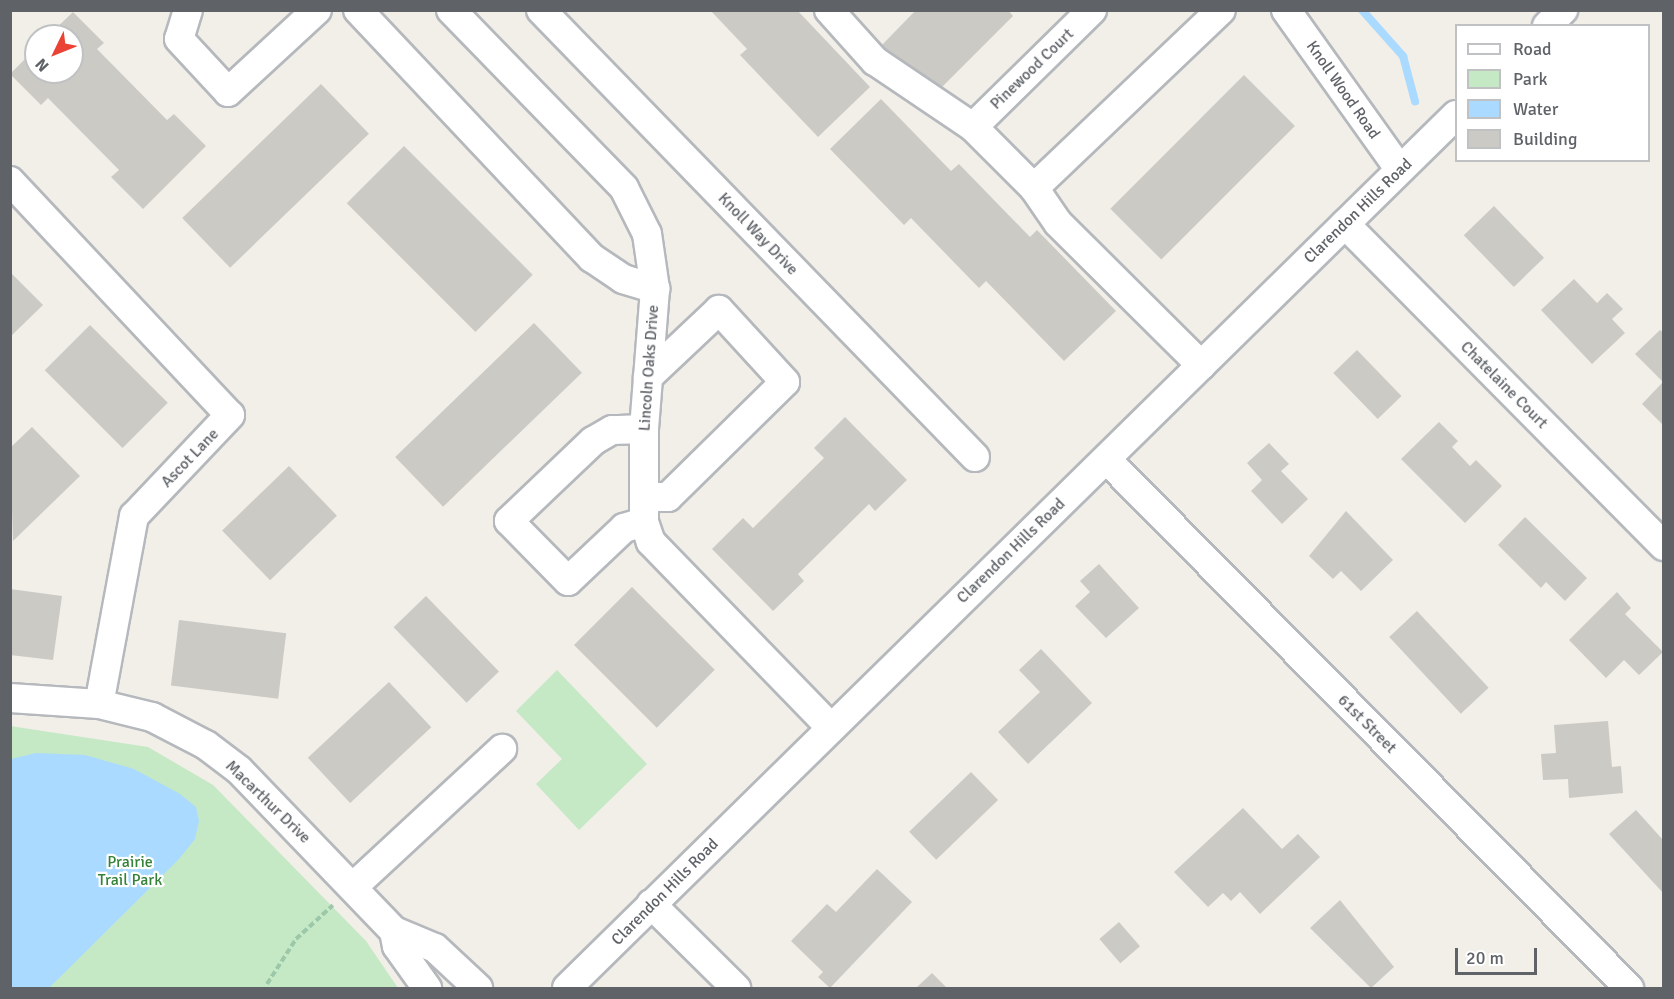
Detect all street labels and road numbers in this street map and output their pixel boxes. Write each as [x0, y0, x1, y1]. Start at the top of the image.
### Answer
street label: Pinewood Court [986, 24, 1078, 114]
street label: Knoll Wood Road [1302, 37, 1384, 143]
street label: Clarendon Hills Road [1300, 154, 1416, 268]
street label: Knoll Way Drive [714, 189, 802, 279]
street label: Lincoln Oaks Drive [635, 304, 663, 432]
street label: Chatelaine Court [1456, 337, 1552, 433]
street label: Ascot Lane [157, 425, 223, 491]
street label: Clarendon Hills Road [953, 494, 1069, 608]
street label: 61st Street [1334, 691, 1400, 757]
street label: Macarthur Drive [221, 757, 315, 847]
street label: Clarendon Hills Road [608, 835, 722, 949]

